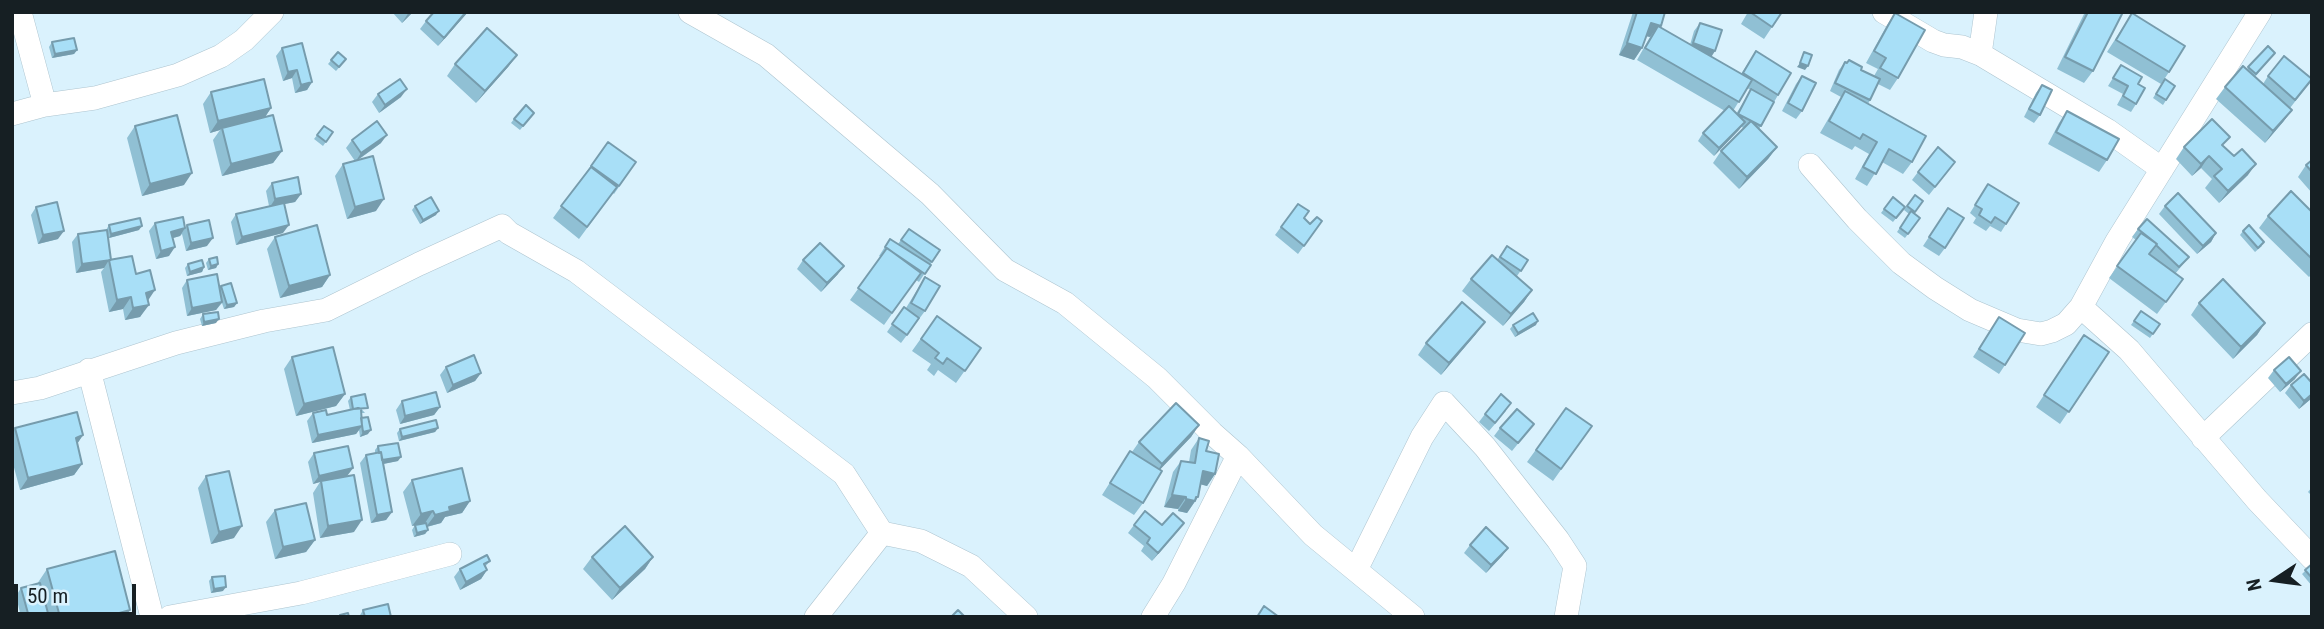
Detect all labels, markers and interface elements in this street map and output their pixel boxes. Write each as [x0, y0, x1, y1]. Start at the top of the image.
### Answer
north arrow [2240, 545, 2310, 615]
scale bar [18, 570, 140, 614]
text: N [2242, 577, 2267, 593]
text: 50 m [27, 584, 68, 608]

